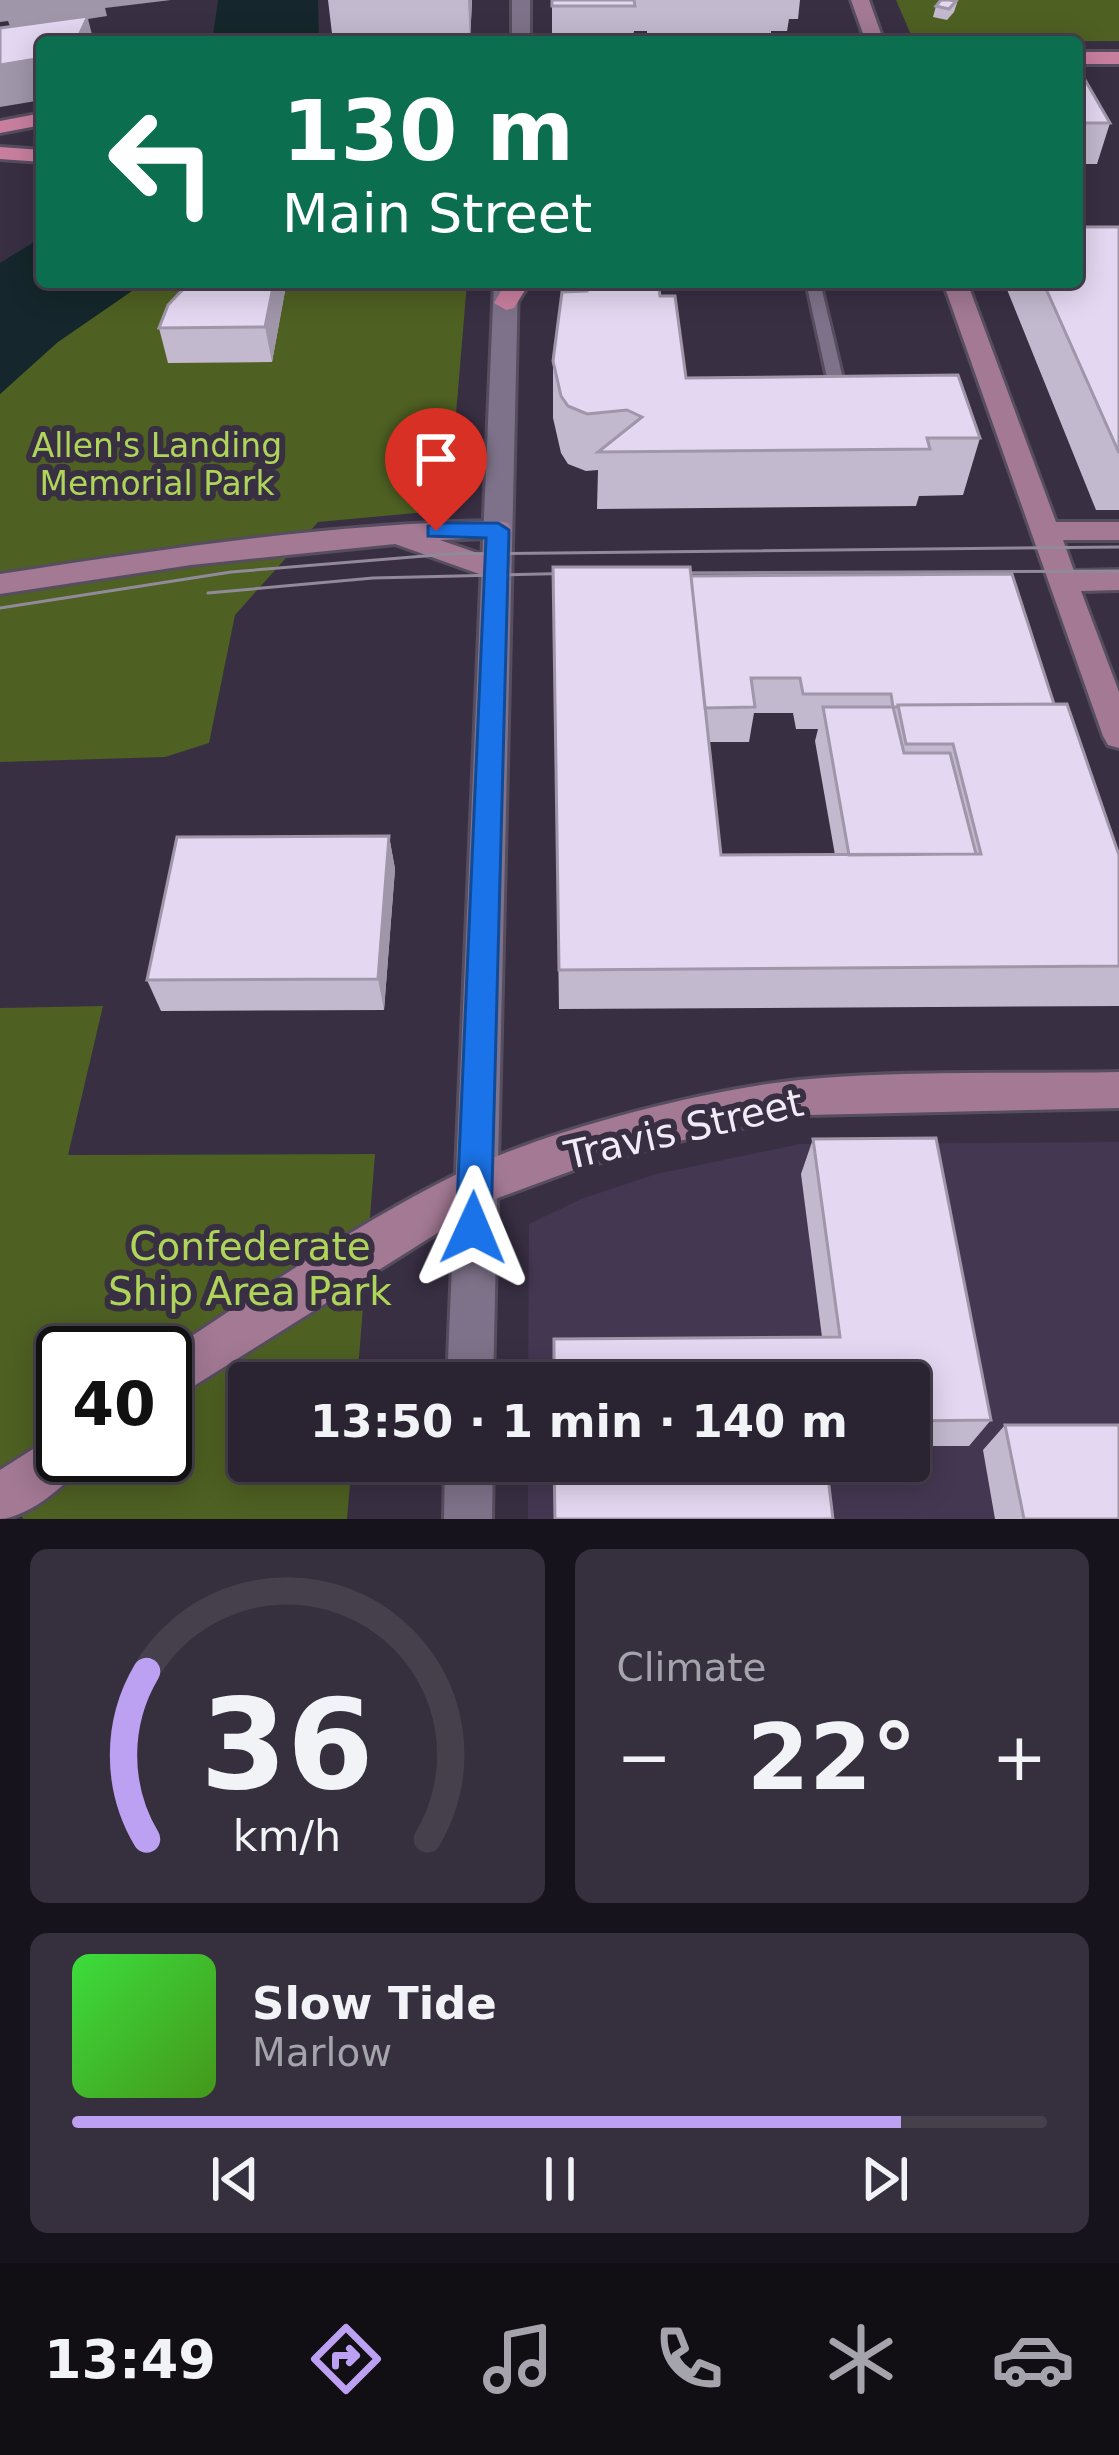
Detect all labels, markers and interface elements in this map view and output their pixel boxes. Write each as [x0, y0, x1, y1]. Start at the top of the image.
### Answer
text: 130 m [282, 82, 574, 180]
icon: left [84, 84, 240, 240]
text: Main Street [282, 182, 592, 245]
pin [385, 408, 487, 531]
park label: Allen's Landing Memorial Park [32, 426, 282, 503]
icon: arrive [403, 426, 469, 492]
street label: Travis Street [559, 1080, 808, 1178]
position arrow [410, 1165, 536, 1291]
park label: Confederate Ship Area Park [108, 1224, 392, 1314]
speed limit sign: 40 [36, 1326, 192, 1482]
text: 13:50 · 1 min · 140 m [310, 1395, 848, 1448]
text: Climate [617, 1645, 767, 1690]
text: 36 [200, 1672, 374, 1817]
text: 22° [747, 1705, 917, 1810]
text: − [617, 1719, 672, 1796]
text: + [992, 1719, 1047, 1796]
text: km/h [233, 1811, 341, 1861]
text: Slow Tide [252, 1977, 497, 2030]
text: Marlow [252, 2030, 392, 2075]
icon: previous [202, 2146, 268, 2212]
icon: pause [527, 2146, 593, 2212]
icon: next [852, 2146, 918, 2212]
icon: directions [304, 2317, 388, 2401]
icon: music [476, 2317, 560, 2401]
icon: phone [647, 2317, 731, 2401]
icon: climate [819, 2317, 903, 2401]
icon: car [991, 2317, 1075, 2401]
text: 13:49 [44, 2328, 216, 2391]

